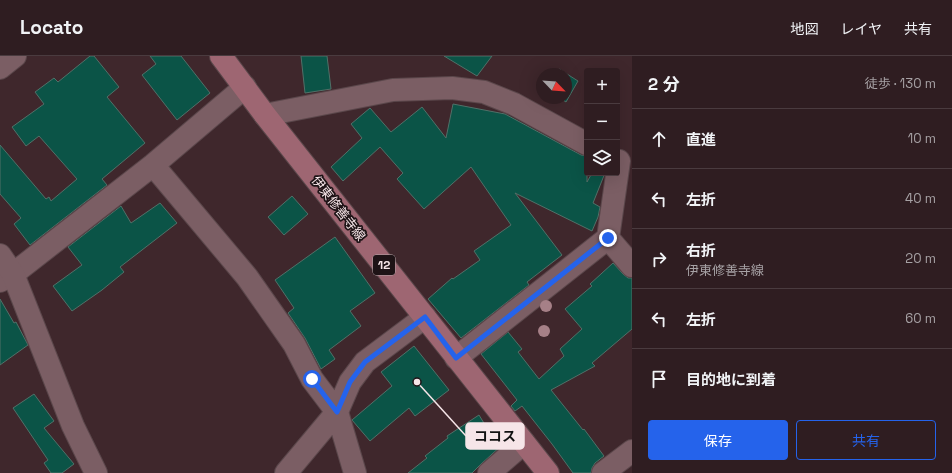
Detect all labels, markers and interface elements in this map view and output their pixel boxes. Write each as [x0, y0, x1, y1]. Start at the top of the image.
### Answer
text: Locato [20, 15, 83, 40]
text: 地図 [790, 20, 818, 38]
text: レイヤ [840, 20, 882, 38]
text: 共有 [904, 20, 932, 38]
north arrow [536, 68, 572, 104]
map controls [584, 68, 620, 176]
button: + [584, 68, 620, 104]
text: 2 分 [648, 73, 679, 95]
text: 徒歩 · 130 m [865, 75, 936, 92]
button: − [584, 104, 620, 140]
icon: ahead [648, 128, 670, 150]
text: 直進 [686, 130, 716, 149]
text: 10 m [908, 130, 936, 147]
button: layers [584, 140, 620, 176]
street label: 伊東修善寺線 [308, 172, 369, 244]
icon: left [648, 188, 670, 210]
text: 左折 [686, 190, 716, 209]
text: 40 m [905, 190, 936, 207]
route end [599, 229, 617, 247]
text: 右折 [686, 241, 716, 260]
icon: right [648, 248, 670, 270]
text: 20 m [905, 250, 936, 267]
road number: 12 [373, 255, 395, 275]
text: 伊東修善寺線 [686, 262, 764, 279]
icon: left [648, 308, 670, 330]
text: 左折 [686, 310, 716, 329]
text: 60 m [905, 310, 936, 327]
icon: arrive [648, 368, 670, 390]
route start [303, 370, 321, 388]
text: 目的地に到着 [686, 370, 776, 389]
button: 保存 [648, 420, 788, 460]
button: 共有 [796, 420, 936, 460]
callout: ココス [466, 423, 524, 449]
text: ココス [474, 427, 516, 445]

